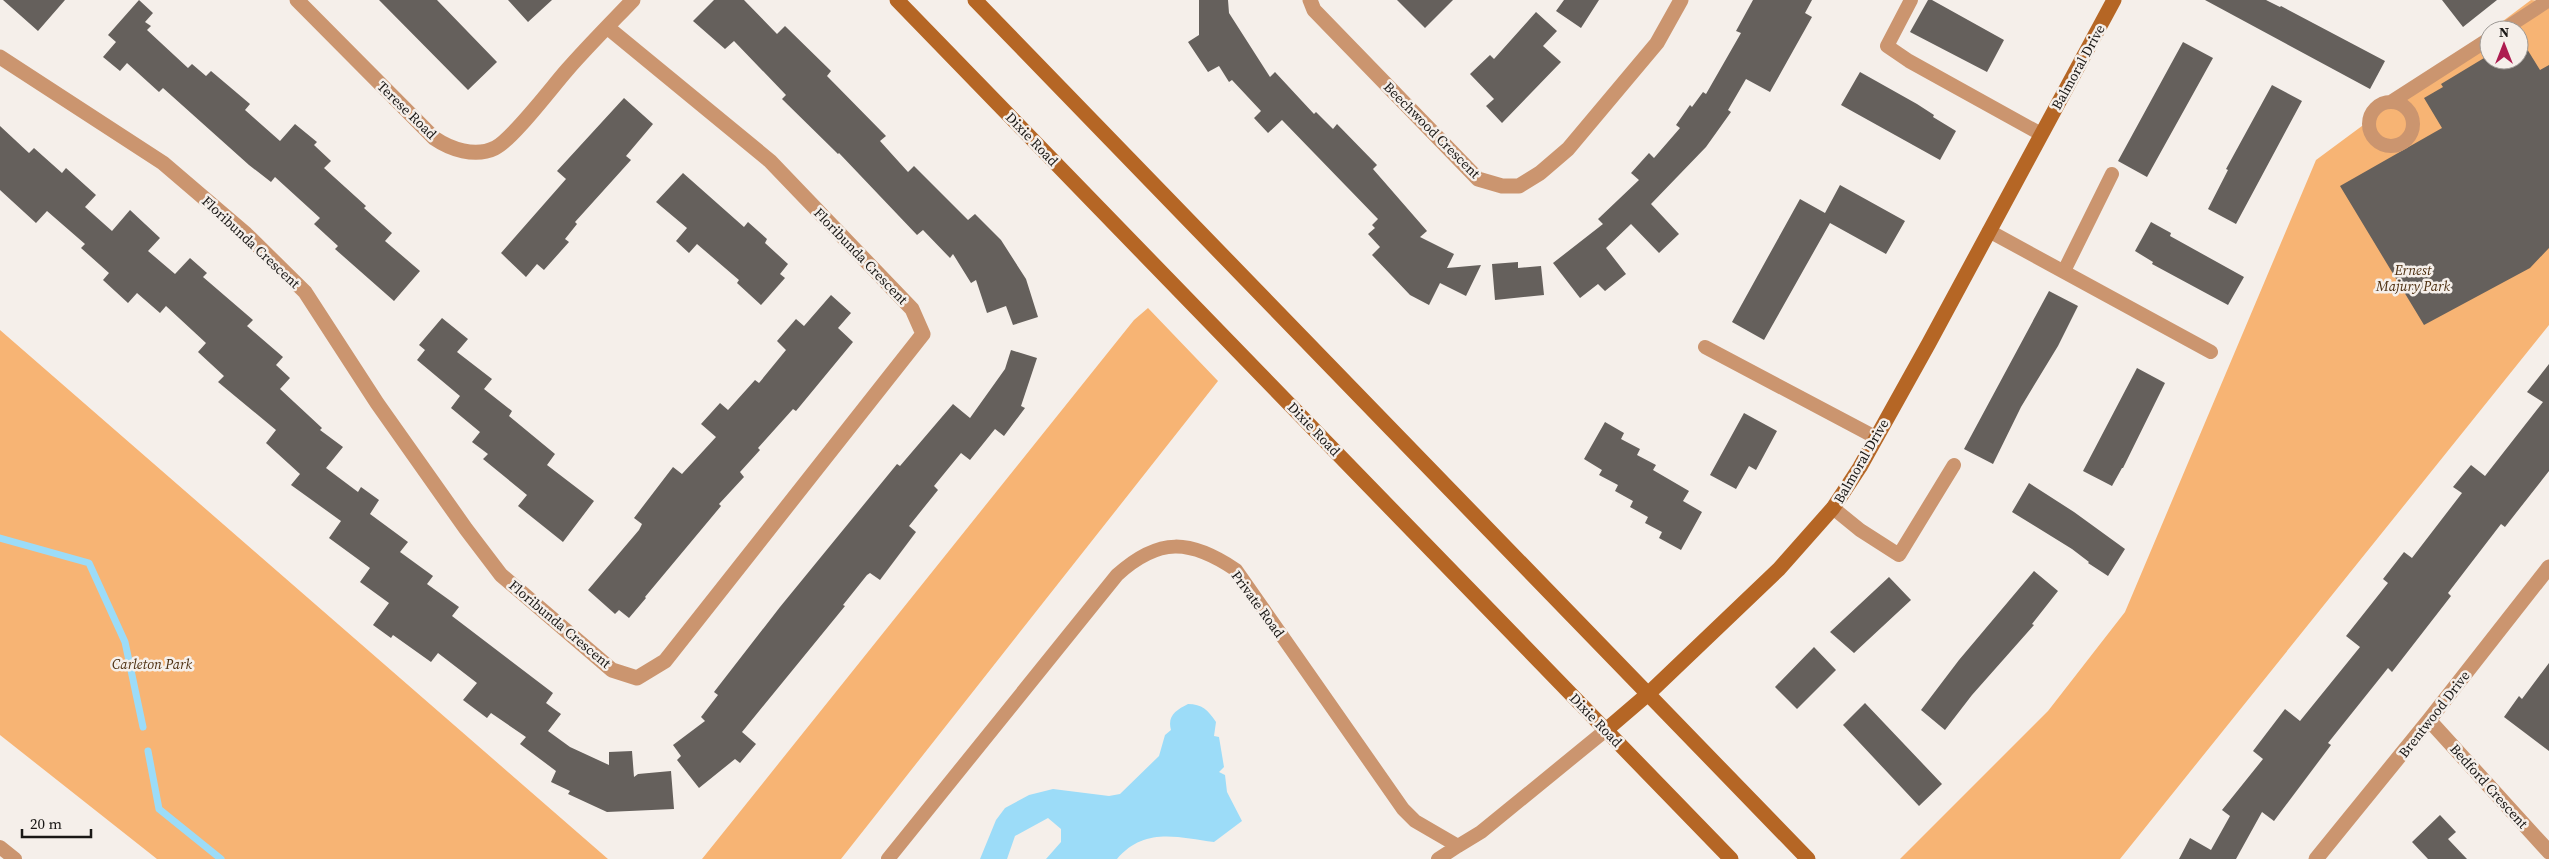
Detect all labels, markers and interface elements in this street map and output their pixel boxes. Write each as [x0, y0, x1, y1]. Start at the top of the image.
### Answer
north arrow [2479, 20, 2529, 70]
street label: Balmoral Drive [2046, 21, 2110, 113]
text: N [2499, 22, 2509, 42]
street label: Terese Road [373, 76, 441, 144]
street label: Beechwood Crescent [1379, 77, 1485, 183]
street label: Dixie Road [1001, 108, 1063, 170]
street label: Floribunda Crescent [198, 191, 305, 293]
street label: Floribunda Crescent [809, 203, 913, 309]
park label: Ernest Majury Park [2375, 260, 2450, 296]
street label: Dixie Road [1283, 398, 1345, 460]
street label: Balmoral Drive [1829, 415, 1893, 507]
street label: Private Road [1227, 566, 1289, 642]
street label: Floribunda Crescent [505, 575, 616, 673]
park label: Carleton Park [112, 654, 192, 674]
street label: Brentwood Drive [2394, 666, 2474, 762]
street label: Dixie Road [1565, 689, 1627, 751]
street label: Bedford Crescent [2445, 739, 2533, 833]
scale bar [22, 806, 91, 838]
text: 20 m [30, 813, 62, 834]

